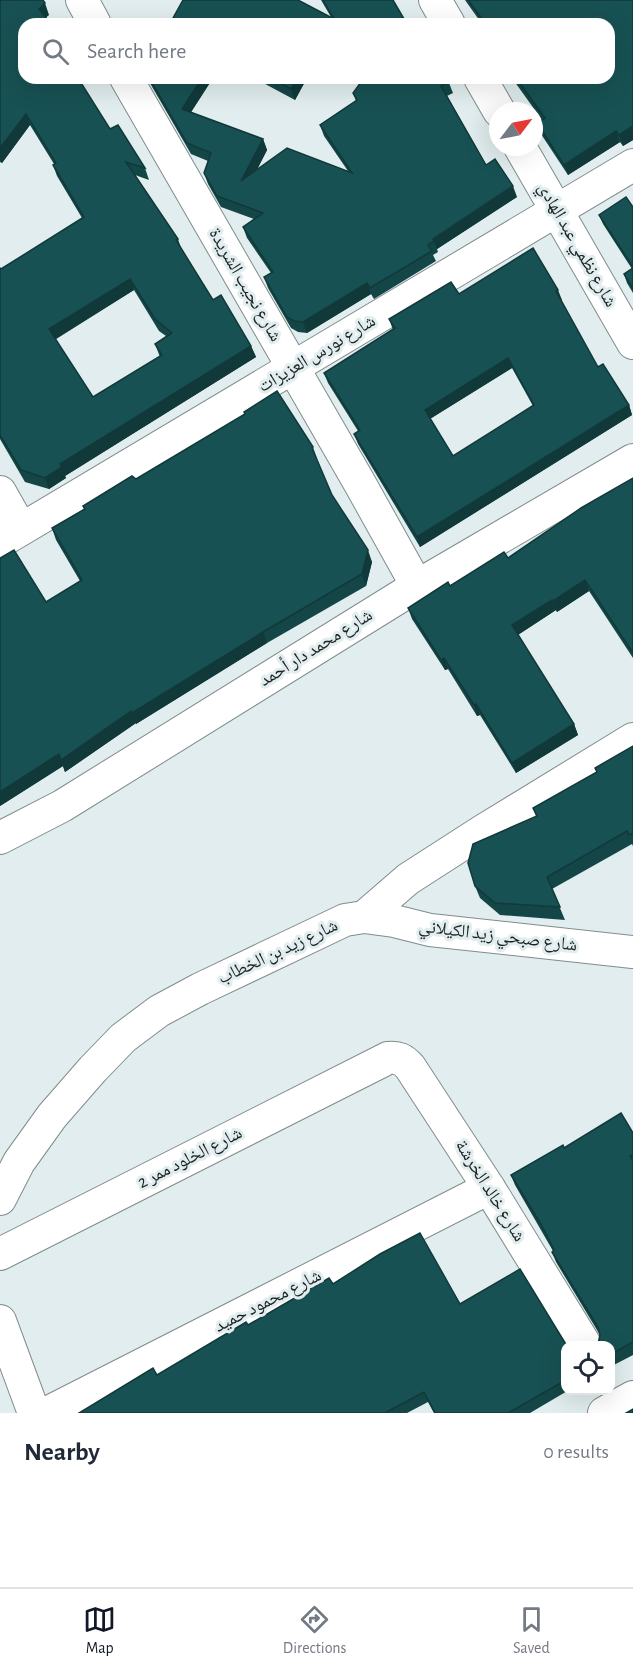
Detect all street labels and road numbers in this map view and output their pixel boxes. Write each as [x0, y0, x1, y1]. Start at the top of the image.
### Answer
street label: شارع نظمي عبد الهادي [530, 180, 620, 312]
street label: شارع نجيب الشريدة [204, 225, 285, 345]
street label: شارع نورس العزيزات [255, 312, 379, 397]
street label: شارع محمد دار أحمد [255, 604, 376, 691]
street label: شارع زيد بن الخطاب [215, 916, 341, 989]
street label: شارع صبحي زيد الكيلاني [417, 917, 578, 959]
street label: شارع الخلود ممر 2 [135, 1124, 246, 1193]
street label: شارع خالد الخرشة [451, 1137, 528, 1245]
street label: شارع محمود حميد [212, 1266, 325, 1337]

